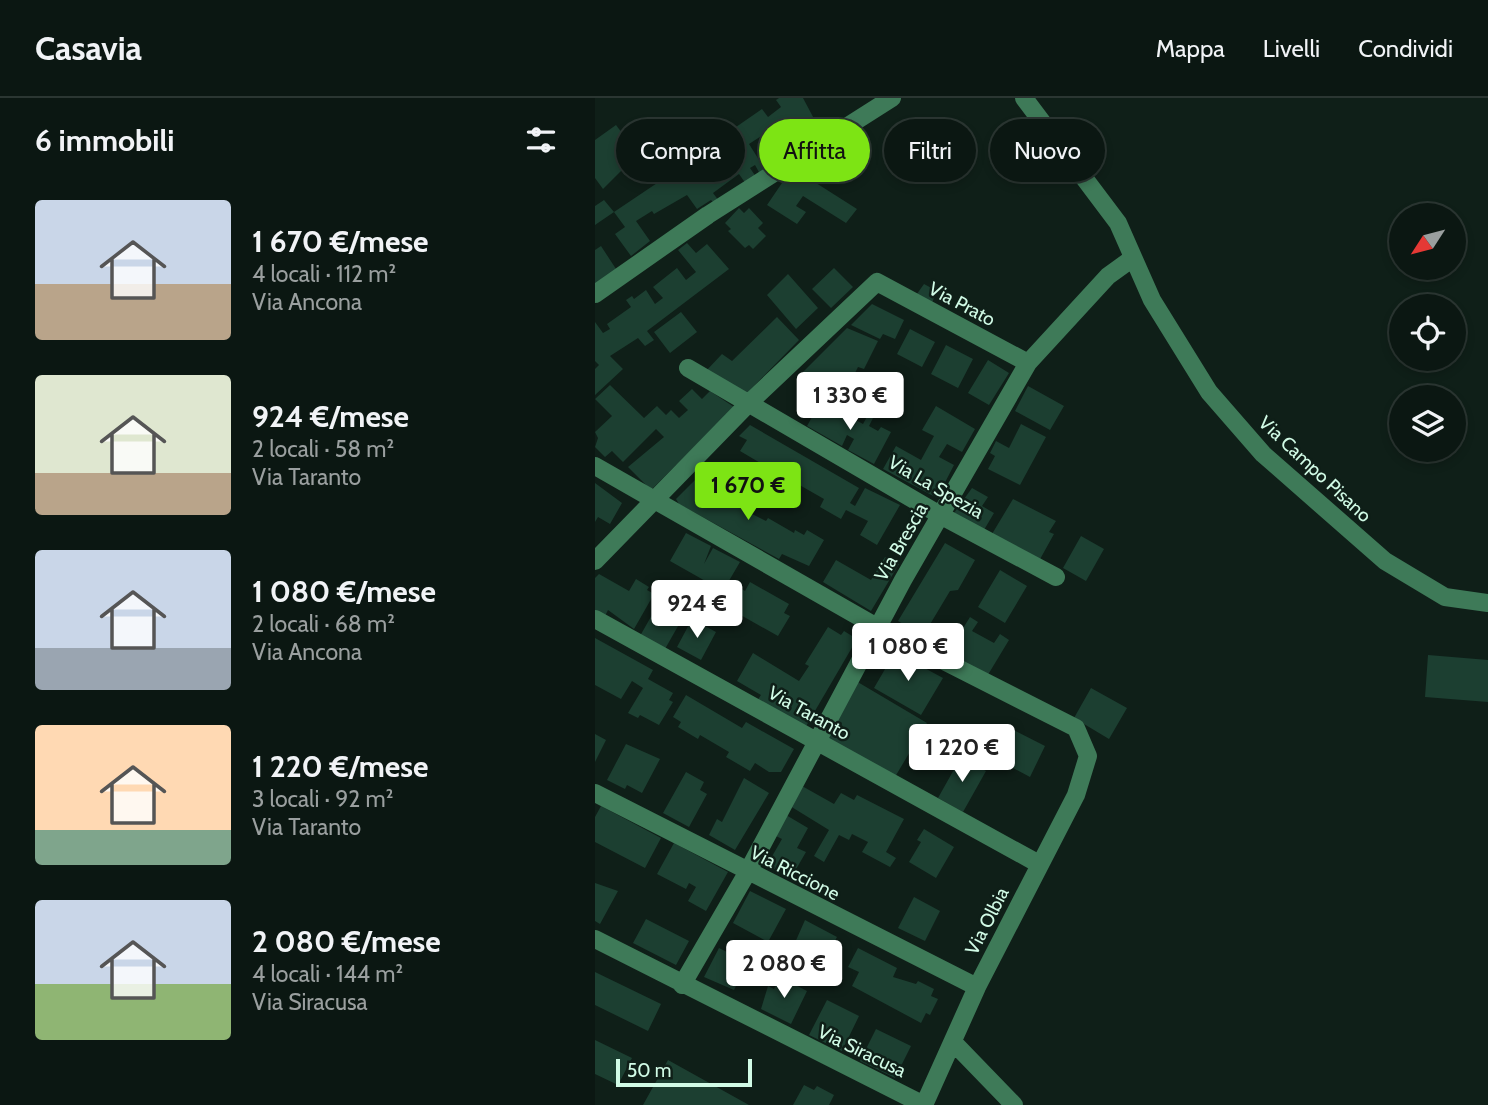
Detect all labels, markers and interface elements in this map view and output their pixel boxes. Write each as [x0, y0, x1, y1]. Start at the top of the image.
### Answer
text: Casavia [35, 28, 142, 68]
text: Mappa [1156, 34, 1225, 63]
text: Livelli [1263, 34, 1320, 63]
text: Condividi [1358, 34, 1453, 63]
chip: Compra [616, 119, 745, 182]
chip: Affitta [759, 119, 870, 182]
chip: Filtri [884, 119, 976, 182]
chip: Nuovo [990, 119, 1105, 182]
icon: filters [522, 121, 560, 159]
text: 6 immobili [35, 122, 174, 159]
north arrow [1389, 203, 1467, 280]
map controls [1389, 203, 1466, 462]
text: 1 670 €/mese [252, 223, 429, 260]
icon: home [91, 228, 175, 312]
text: 4 locali · 112 m² [252, 260, 396, 288]
street label: Via Prato [925, 277, 999, 331]
text: Via Ancona [252, 288, 362, 316]
button: locate [1389, 294, 1466, 371]
pin: 1 330 € [785, 372, 915, 432]
text: 1 330 € [813, 381, 887, 409]
button: layers [1389, 385, 1466, 462]
text: 924 €/mese [252, 398, 409, 435]
icon: home [91, 403, 175, 487]
street label: Via Campo Pisano [1254, 411, 1376, 527]
text: 2 locali · 58 m² [252, 435, 394, 463]
street label: Via La Spezia [884, 451, 988, 523]
pin: 1 670 € [683, 462, 813, 522]
text: Via Taranto [252, 463, 361, 491]
text: 1 670 € [711, 471, 785, 499]
street label: Via Brescia [869, 499, 933, 585]
text: 1 080 €/mese [252, 573, 436, 610]
icon: home [91, 578, 175, 662]
pin: 924 € [648, 580, 746, 640]
text: 924 € [667, 589, 727, 617]
text: 2 locali · 68 m² [252, 610, 395, 638]
pin: 1 080 € [843, 624, 973, 683]
text: 1 080 € [868, 632, 948, 660]
text: Via Ancona [252, 638, 362, 666]
street label: Via Taranto [764, 681, 854, 745]
pin: 1 220 € [897, 724, 1027, 784]
text: 1 220 € [925, 733, 999, 761]
text: 1 220 €/mese [252, 748, 428, 785]
icon: home [91, 753, 175, 837]
text: 3 locali · 92 m² [252, 785, 393, 813]
text: Via Taranto [252, 813, 361, 841]
street label: Via Riccione [746, 841, 844, 905]
street label: Via Olbia [960, 883, 1014, 959]
text: 2 080 €/mese [252, 923, 441, 960]
icon: home [91, 928, 175, 1012]
pin: 2 080 € [719, 940, 849, 1000]
text: 2 080 € [742, 949, 826, 977]
text: 4 locali · 144 m² [252, 960, 403, 988]
text: Via Siracusa [252, 988, 368, 1016]
street label: Via Siracusa [814, 1020, 910, 1082]
scale bar [616, 1056, 753, 1088]
text: 50 m [627, 1059, 671, 1082]

